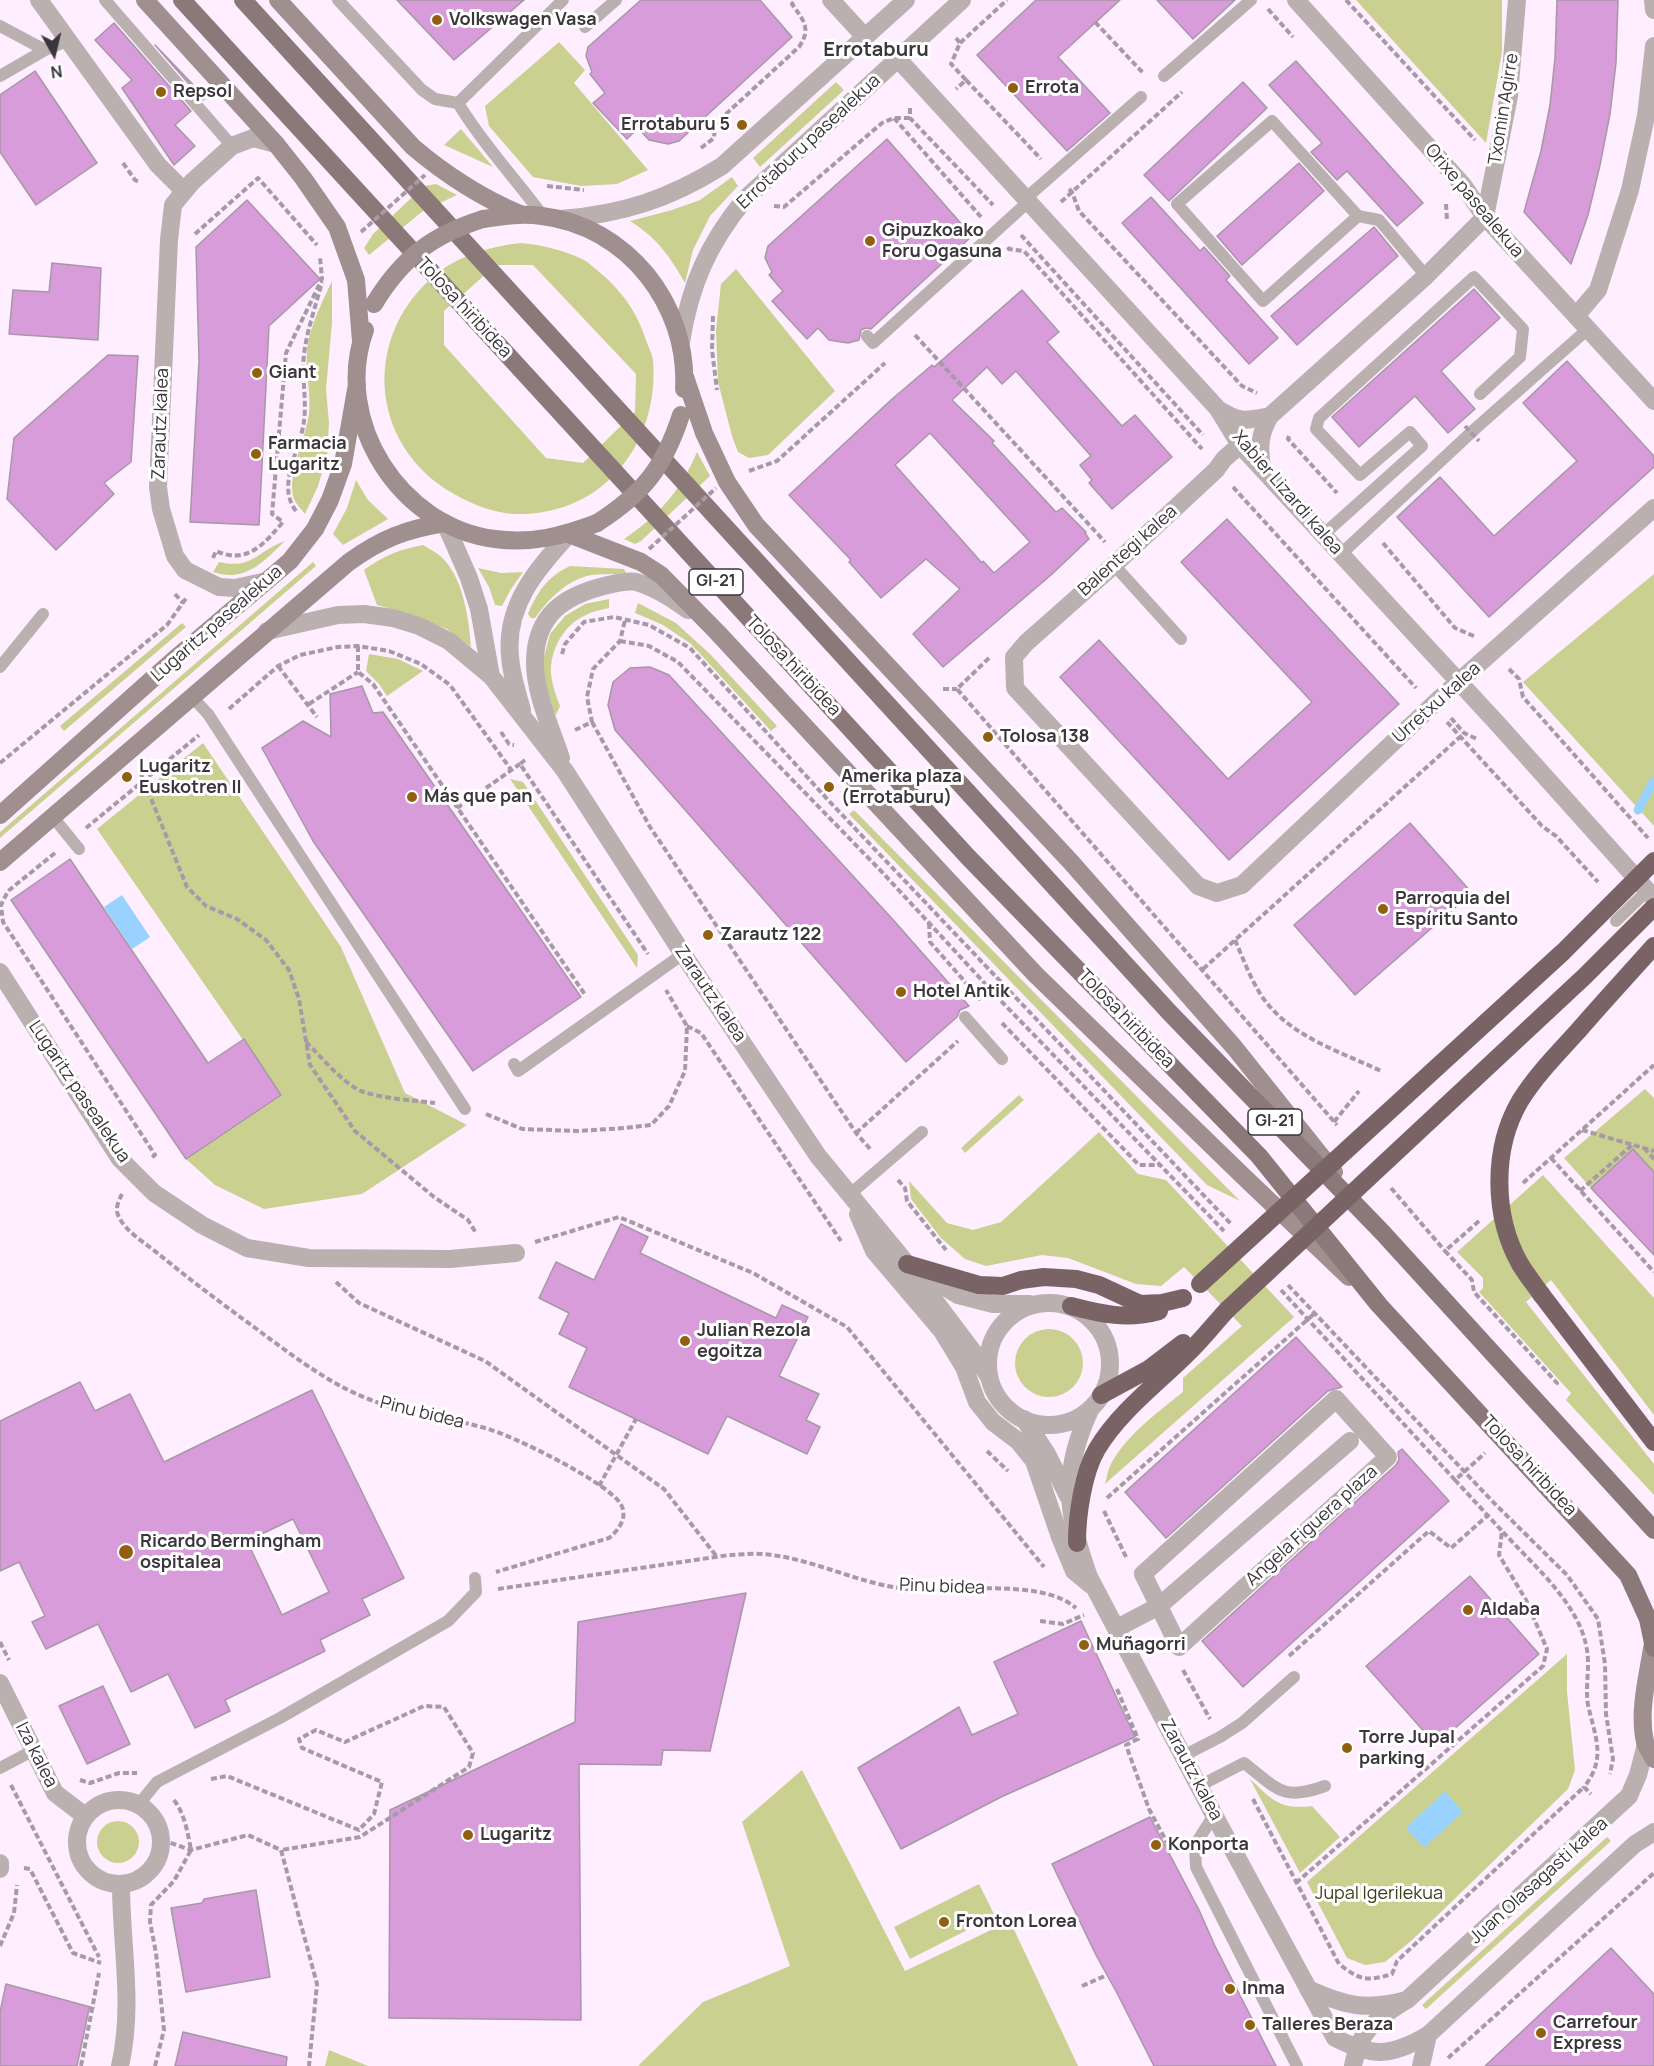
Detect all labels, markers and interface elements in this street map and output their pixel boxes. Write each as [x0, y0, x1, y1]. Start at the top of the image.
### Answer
place label: Volkswagen Vasa [449, 9, 597, 31]
marker: Volkswagen Vasa [430, 13, 444, 27]
north arrow [24, 24, 84, 84]
district label: Errotaburu [823, 38, 929, 62]
street label: Txomin Agirre [1485, 52, 1523, 166]
text: N [49, 60, 64, 84]
street label: Errotaburu pasealekua [733, 70, 885, 214]
place label: Errota [1025, 77, 1079, 99]
place label: Repsol [173, 81, 232, 103]
marker: Errota [1006, 81, 1020, 95]
marker: Repsol [154, 85, 168, 99]
place label: Errotaburu 5 [621, 114, 730, 136]
marker: Errotaburu 5 [735, 118, 749, 132]
street label: Orixe pasealekua [1420, 140, 1528, 262]
place label: Gipuzkoako Foru Ogasuna [882, 220, 1002, 262]
marker: Gipuzkoako Foru Ogasuna [863, 234, 877, 248]
street label: Tolosa hiribidea [412, 253, 516, 363]
place label: Giant [269, 362, 317, 384]
marker: Giant [250, 366, 264, 380]
street label: Zarautz kalea [148, 368, 174, 480]
street label: Xabier Lizardi kalea [1227, 427, 1347, 559]
place label: Farmacia Lugaritz [268, 433, 347, 476]
marker: Farmacia Lugaritz [249, 447, 263, 461]
street label: Balentegi kalea [1074, 501, 1182, 601]
street label: Lugaritz pasealekua [147, 561, 287, 687]
road number: GI-21 [689, 569, 743, 595]
street label: Tolosa hiribidea [741, 611, 845, 721]
street label: Urretxu kalea [1389, 658, 1485, 748]
place label: Tolosa 138 [1000, 726, 1090, 748]
marker: Tolosa 138 [981, 730, 995, 744]
place label: Lugaritz Euskotren II [139, 756, 241, 798]
place label: Amerika plaza (Errotaburu) [841, 766, 962, 808]
marker: Lugaritz Euskotren II [120, 770, 134, 784]
marker: Amerika plaza (Errotaburu) [822, 780, 836, 794]
place label: Más que pan [424, 786, 533, 808]
marker: Más que pan [405, 790, 419, 804]
place label: Parroquia del Espíritu Santo [1395, 888, 1518, 930]
marker: Parroquia del Espíritu Santo [1376, 902, 1390, 916]
place label: Zarautz 122 [720, 924, 821, 946]
marker: Zarautz 122 [701, 928, 715, 942]
street label: Zarautz kalea [670, 942, 750, 1046]
street label: Tolosa hiribidea [1073, 965, 1179, 1073]
place label: Hotel Antik [913, 981, 1010, 1003]
marker: Hotel Antik [894, 985, 908, 999]
street label: Lugaritz pasealekua [24, 1017, 134, 1167]
road number: GI-21 [1248, 1109, 1302, 1135]
place label: Julian Rezola egoitza [697, 1320, 811, 1362]
marker: Julian Rezola egoitza [678, 1334, 692, 1348]
street label: Pinu bidea [378, 1392, 466, 1434]
street label: Tolosa hiribidea [1477, 1411, 1581, 1521]
street label: Angela Figuera plaza [1242, 1461, 1382, 1591]
place label: Ricardo Bermingham ospitalea [140, 1531, 321, 1574]
marker: Ricardo Bermingham ospitalea [117, 1543, 135, 1561]
street label: Pinu bidea [899, 1575, 985, 1599]
place label: Aldaba [1480, 1599, 1540, 1621]
marker: Aldaba [1461, 1603, 1475, 1617]
place label: Muñagorri [1096, 1634, 1186, 1656]
marker: Muñagorri [1077, 1638, 1091, 1652]
street label: Zarautz kalea [1155, 1716, 1227, 1824]
street label: Iza kalea [10, 1719, 62, 1791]
place label: Torre Jupal parking [1359, 1727, 1455, 1770]
marker: Torre Jupal parking [1340, 1741, 1354, 1755]
street label: Juan Olasagasti kalea [1465, 1813, 1613, 1949]
place label: Lugaritz [480, 1824, 552, 1846]
marker: Lugaritz [461, 1828, 475, 1842]
place label: Konporta [1168, 1834, 1249, 1856]
marker: Konporta [1149, 1838, 1163, 1852]
park label: Jupal Igerilekua [1315, 1883, 1443, 1905]
place label: Fronton Lorea [956, 1911, 1077, 1933]
marker: Fronton Lorea [937, 1915, 951, 1929]
place label: Inma [1242, 1978, 1285, 2000]
marker: Inma [1223, 1982, 1237, 1996]
place label: Carrefour Express [1553, 2012, 1638, 2054]
place label: Talleres Beraza [1262, 2014, 1393, 2036]
marker: Talleres Beraza [1243, 2018, 1257, 2032]
marker: Carrefour Express [1534, 2026, 1548, 2040]

